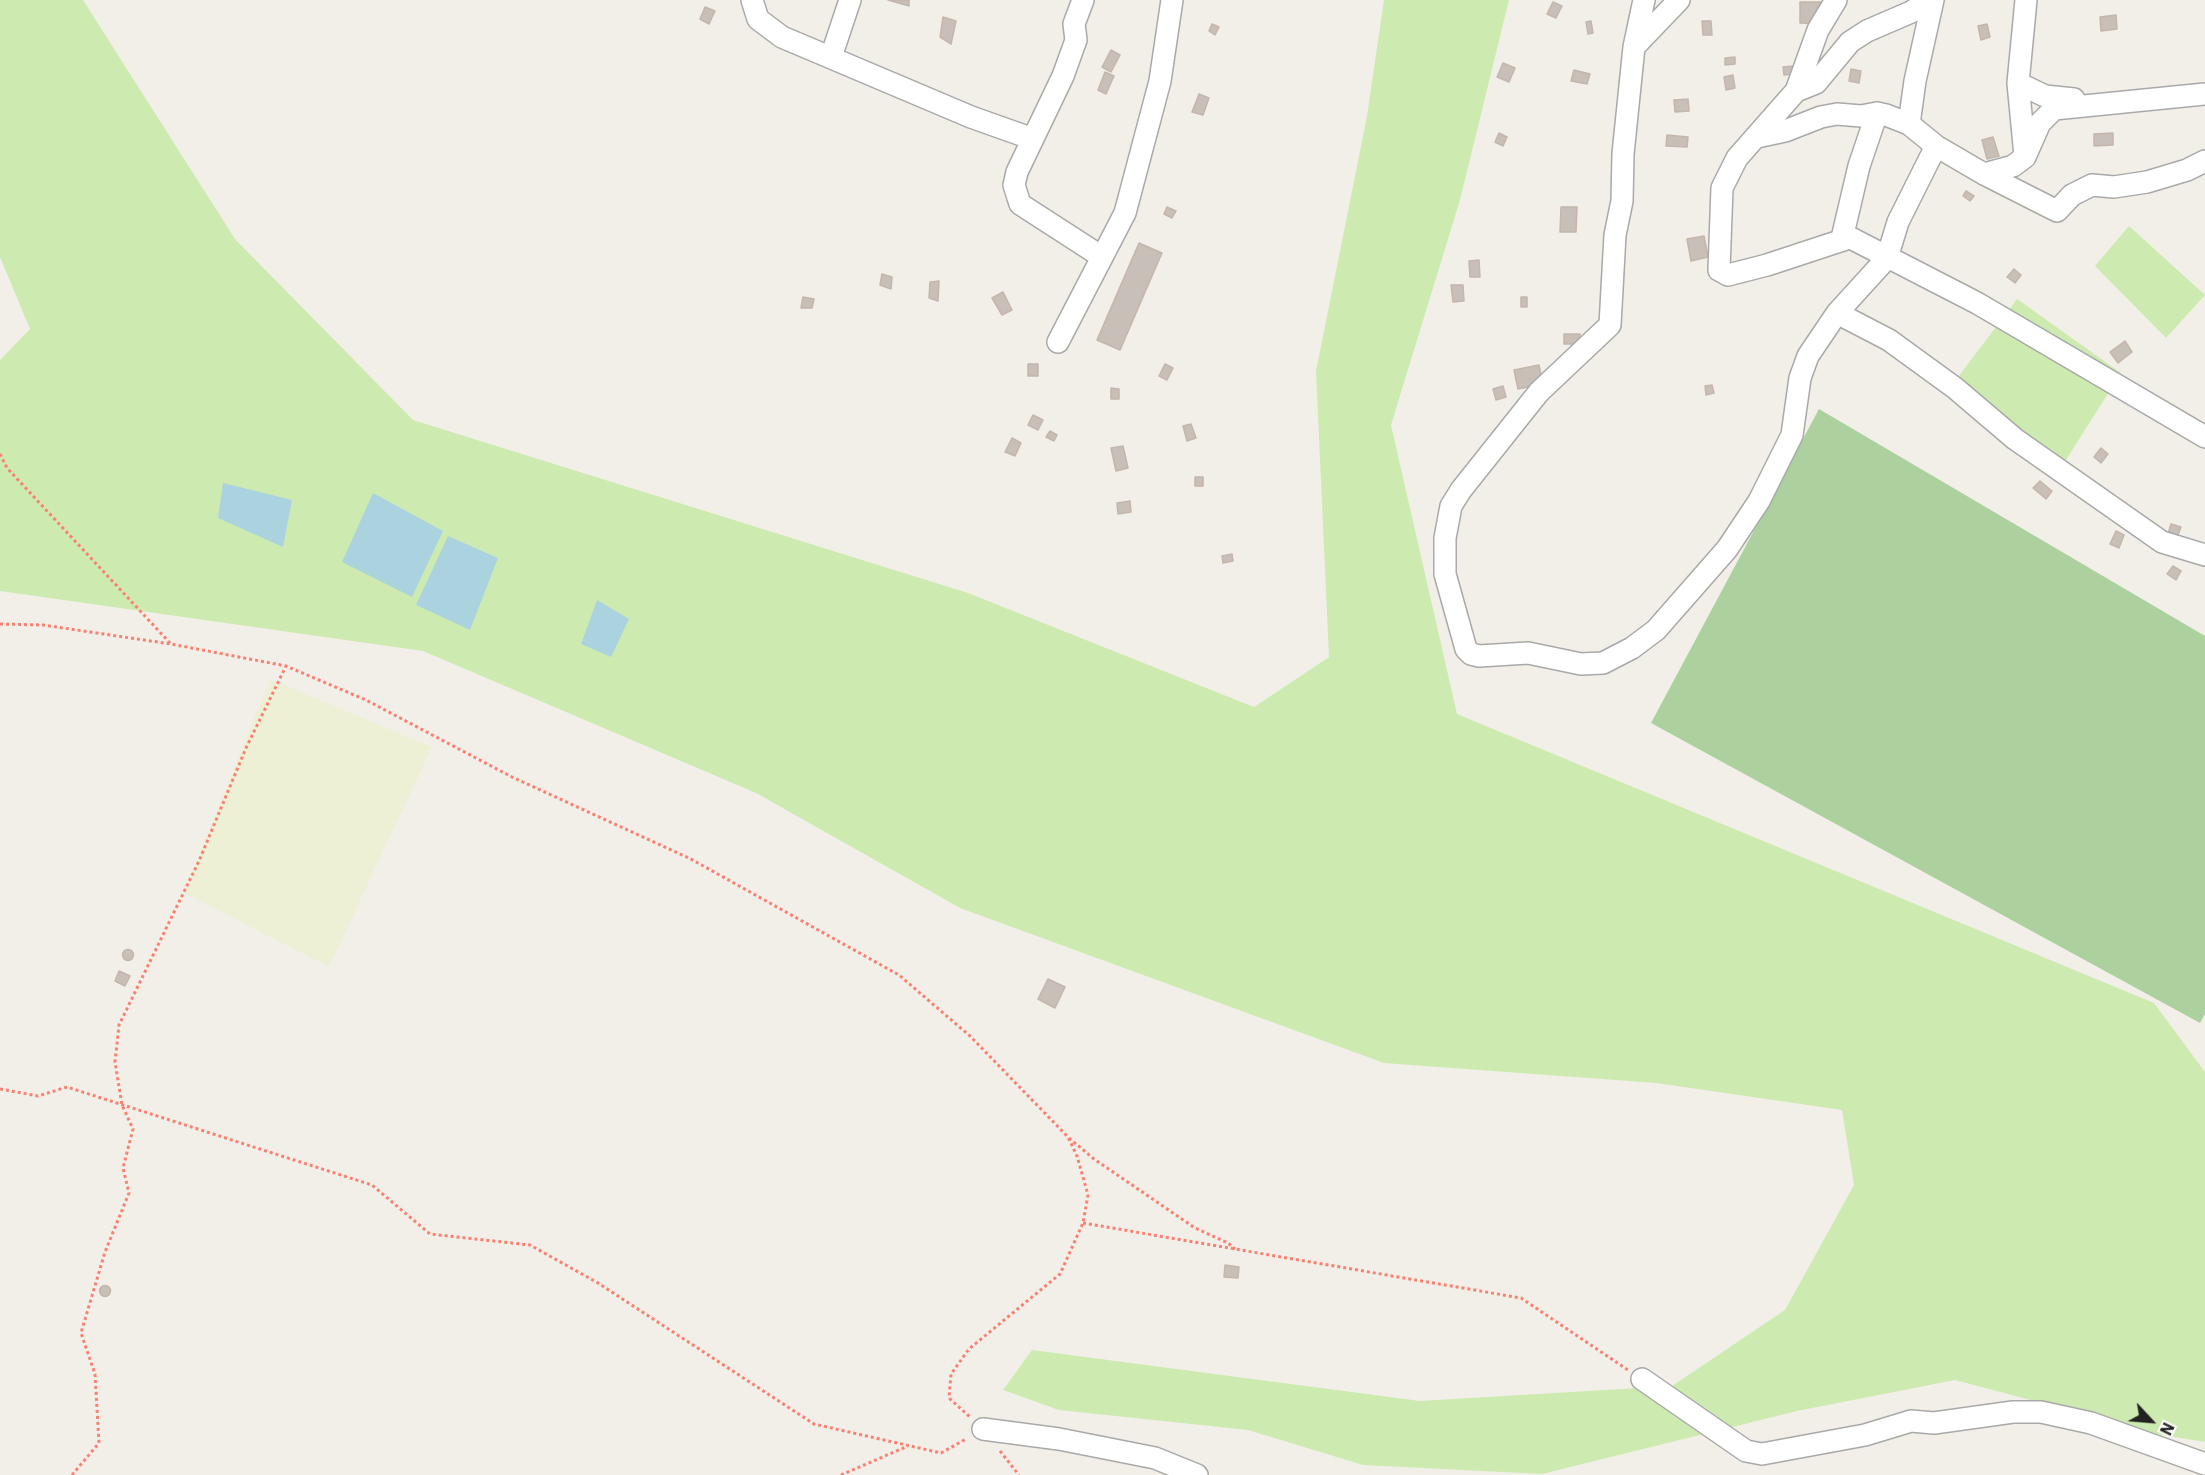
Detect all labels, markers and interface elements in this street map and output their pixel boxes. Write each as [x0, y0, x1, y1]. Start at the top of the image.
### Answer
north arrow [2121, 1391, 2181, 1451]
text: N [2156, 1419, 2179, 1438]

